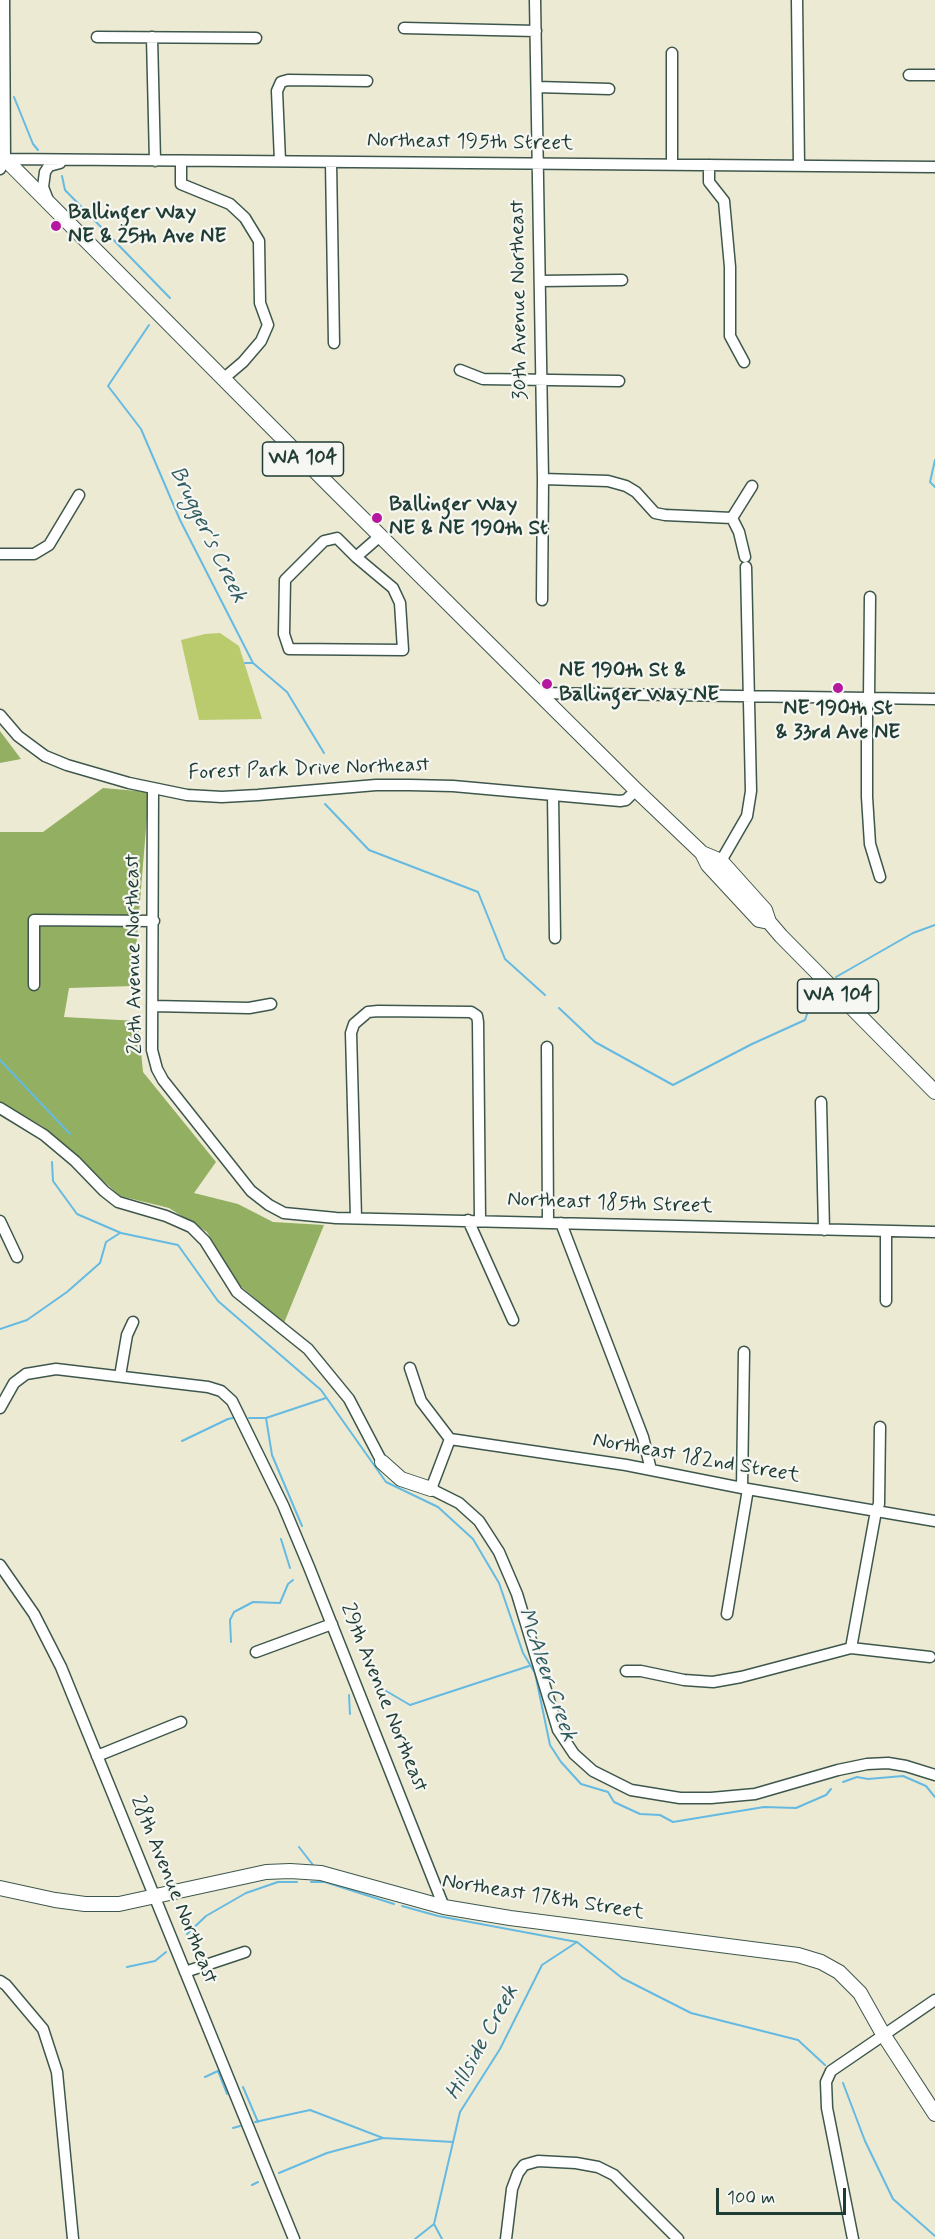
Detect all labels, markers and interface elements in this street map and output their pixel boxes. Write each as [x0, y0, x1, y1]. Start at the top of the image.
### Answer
street label: Northeast 195th Street [367, 129, 573, 157]
street label: 30th Avenue Northeast [506, 200, 534, 400]
place label: Ballinger Way NE & 25th Ave NE [68, 201, 226, 251]
marker: Ballinger Way NE & 25th Ave NE [49, 219, 63, 233]
road number: WA 104 [262, 442, 344, 476]
water label: Brugger's Creek [163, 463, 251, 607]
place label: Ballinger Way NE & NE 190th St [389, 493, 548, 543]
marker: Ballinger Way NE & NE 190th St [370, 511, 384, 525]
place label: NE 190th St & Ballinger Way NE [559, 659, 719, 709]
marker: NE 190th St & Ballinger Way NE [540, 677, 554, 691]
marker: NE 190th St & 33rd Ave NE [831, 681, 845, 695]
place label: NE 190th St & 33rd Ave NE [776, 697, 900, 747]
street label: Forest Park Drive Northeast [188, 753, 430, 787]
street label: 26th Avenue Northeast [121, 854, 149, 1054]
road number: WA 104 [798, 979, 878, 1013]
street label: Northeast 185th Street [507, 1188, 713, 1220]
street label: Northeast 182nd Street [590, 1428, 802, 1490]
street label: 29th Avenue Northeast [334, 1600, 432, 1796]
water label: McAleer Creek [511, 1605, 581, 1745]
street label: 28th Avenue Northeast [124, 1792, 222, 1988]
street label: Northeast 178th Street [440, 1870, 646, 1926]
water label: Hillside Creek [441, 1981, 525, 2105]
scale bar [719, 2176, 850, 2214]
text: 100 m [727, 2186, 775, 2210]

